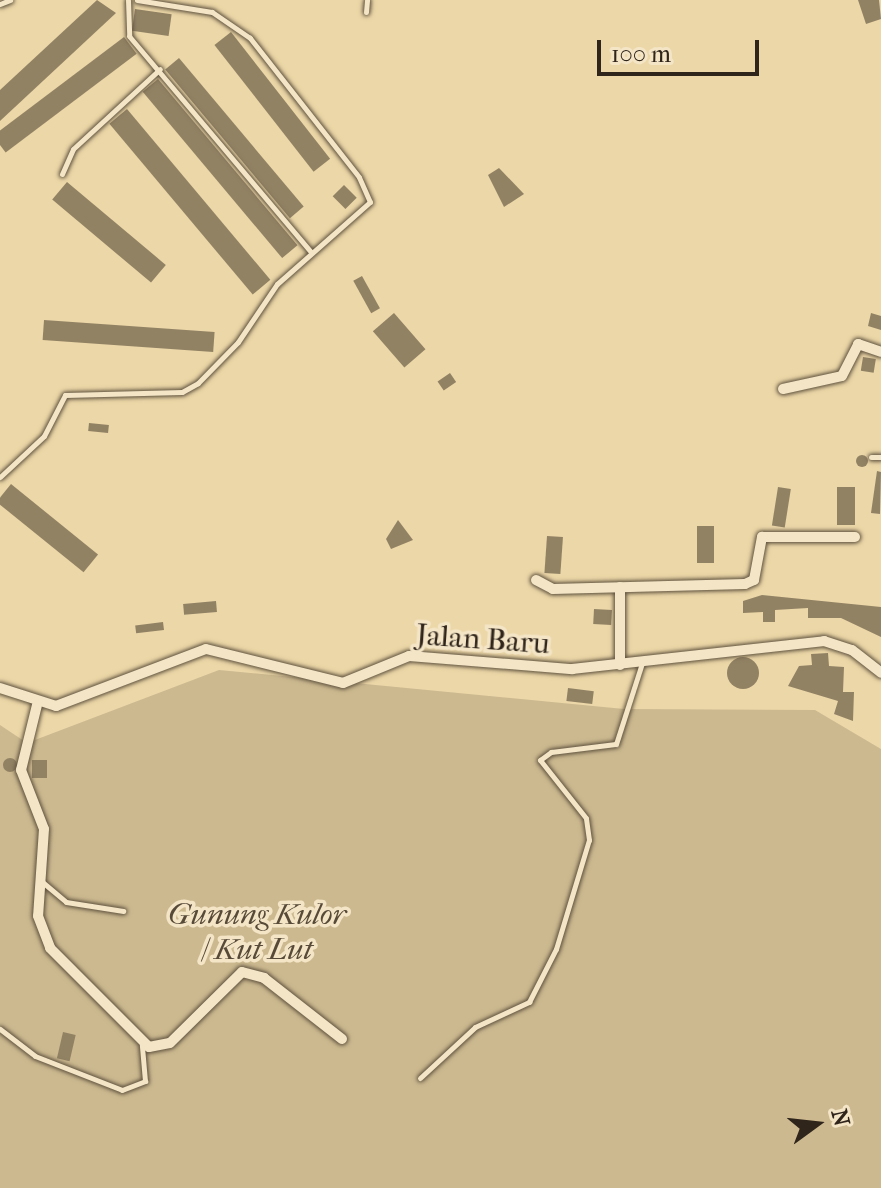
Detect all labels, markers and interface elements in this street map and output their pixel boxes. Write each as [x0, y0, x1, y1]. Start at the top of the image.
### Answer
scale bar [601, 24, 763, 74]
text: 100 m [611, 40, 671, 68]
street label: Jalan Baru [415, 617, 551, 663]
park label: Gunung Kulor / Kut Lut [168, 897, 346, 968]
north arrow [777, 1084, 857, 1164]
text: N [825, 1106, 855, 1129]

